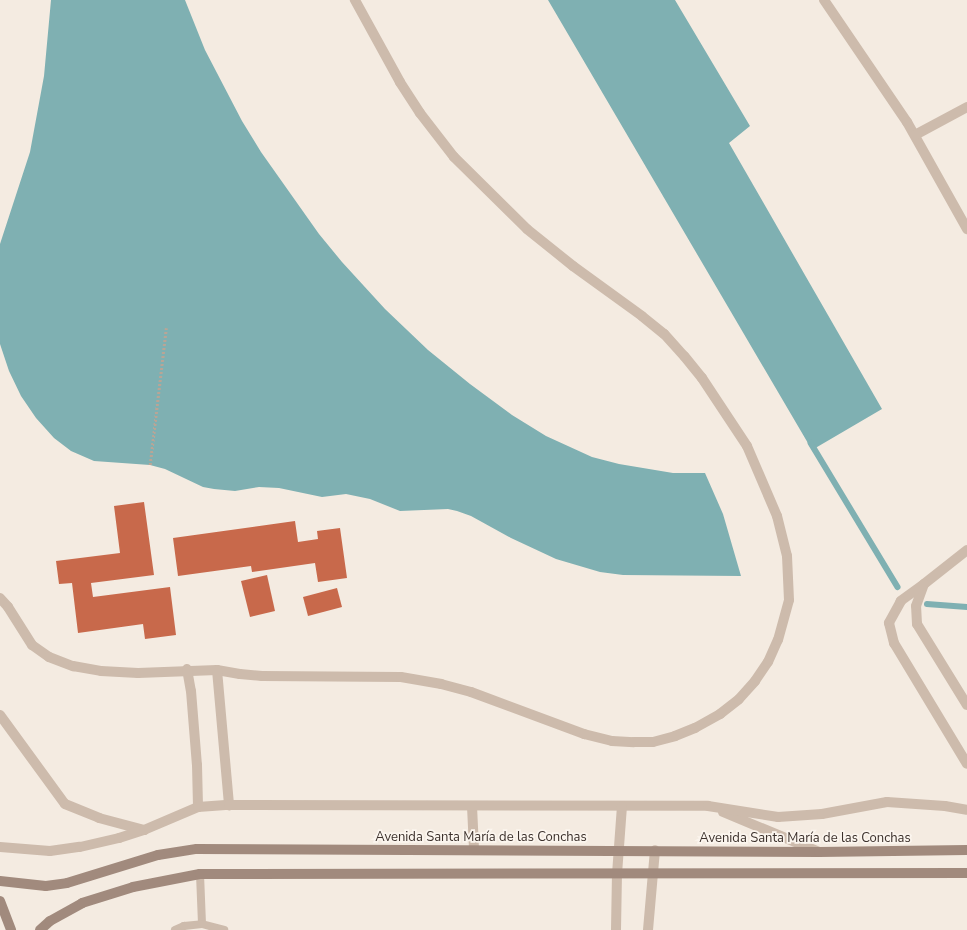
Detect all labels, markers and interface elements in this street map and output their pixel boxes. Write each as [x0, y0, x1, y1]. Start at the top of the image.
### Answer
street label: Avenida Santa María de las Conchas [375, 829, 587, 845]
street label: Avenida Santa María de las Conchas [699, 830, 911, 846]

